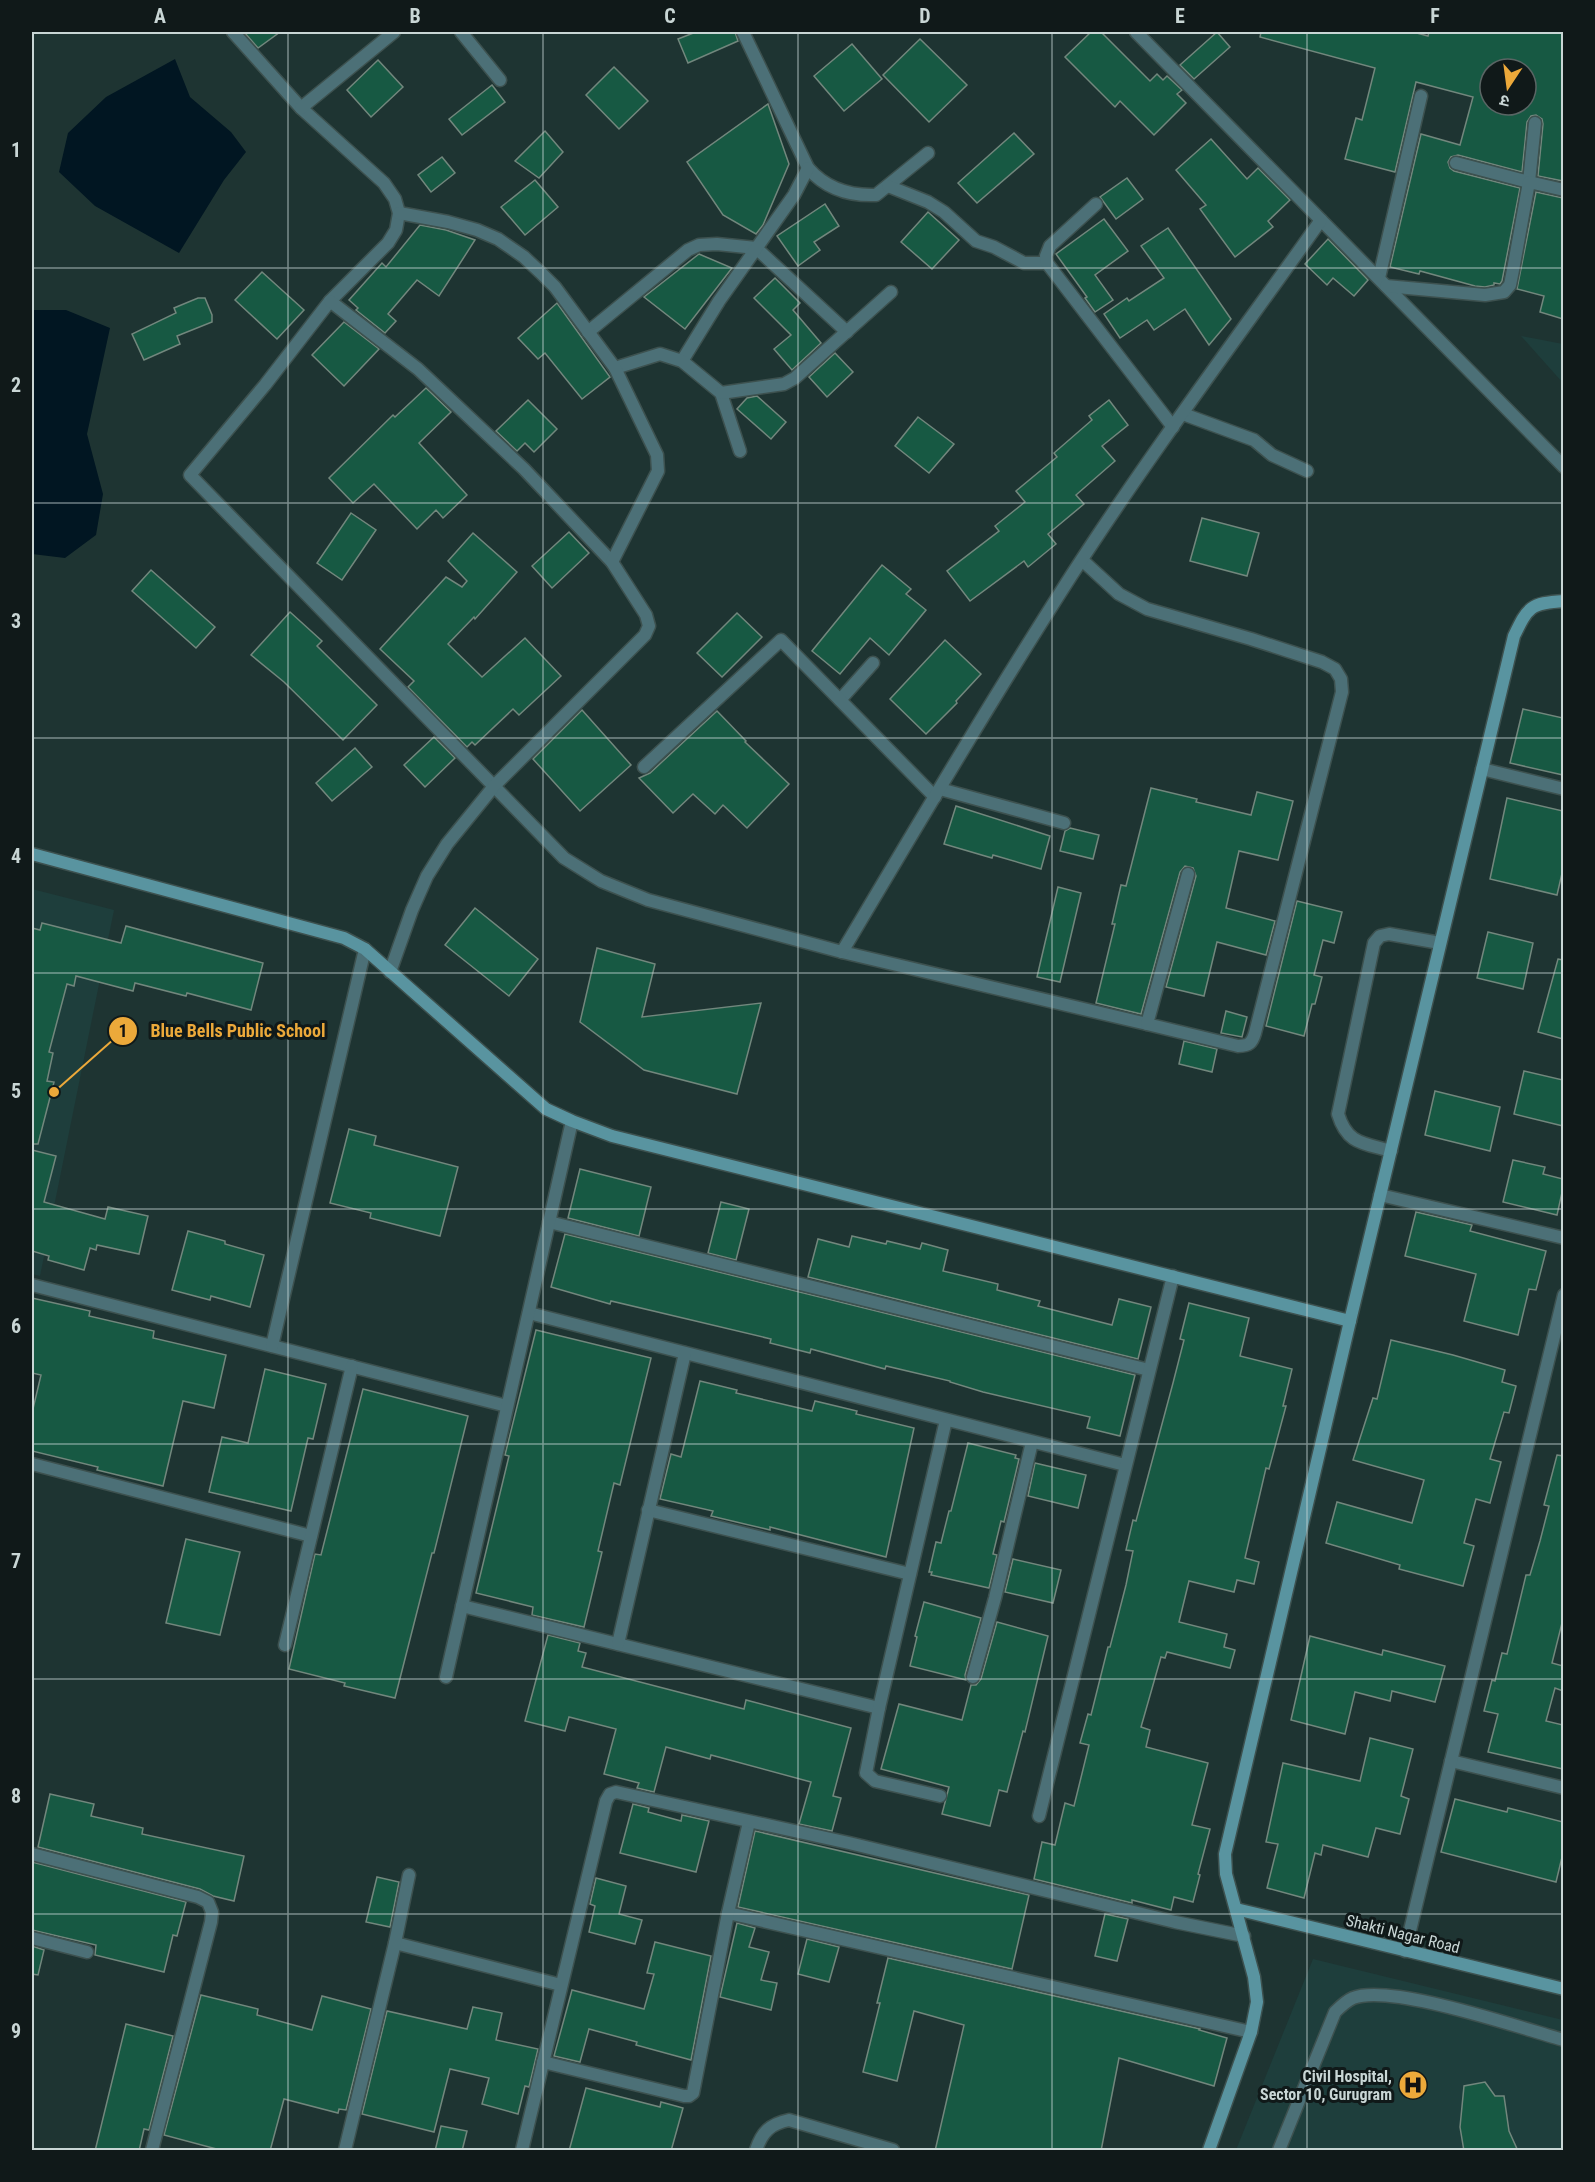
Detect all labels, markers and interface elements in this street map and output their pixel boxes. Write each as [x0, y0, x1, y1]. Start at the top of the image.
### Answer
text: A [154, 4, 166, 28]
text: B [409, 4, 421, 28]
text: C [664, 4, 676, 28]
text: D [919, 4, 931, 28]
text: E [1175, 4, 1185, 28]
text: F [1430, 4, 1440, 28]
north arrow [1478, 57, 1538, 117]
text: उ [1497, 91, 1511, 111]
text: 1 [11, 138, 21, 162]
text: 2 [11, 373, 21, 397]
text: 3 [11, 609, 21, 633]
text: 4 [11, 844, 21, 868]
callout: Blue Bells Public School [108, 1013, 338, 1049]
text: 1 [118, 1020, 128, 1041]
text: Blue Bells Public School [150, 1020, 326, 1041]
text: 5 [11, 1079, 21, 1103]
text: 6 [11, 1314, 21, 1338]
text: 7 [11, 1549, 21, 1573]
text: 8 [11, 1784, 21, 1808]
street label: Shakti Nagar Road [1344, 1911, 1462, 1957]
text: 9 [11, 2019, 21, 2043]
place label: Civil Hospital, Sector 10, Gurugram [1260, 2067, 1392, 2104]
hospital icon: Civil Hospital, Sector 10, Gurugram [1397, 2069, 1429, 2101]

